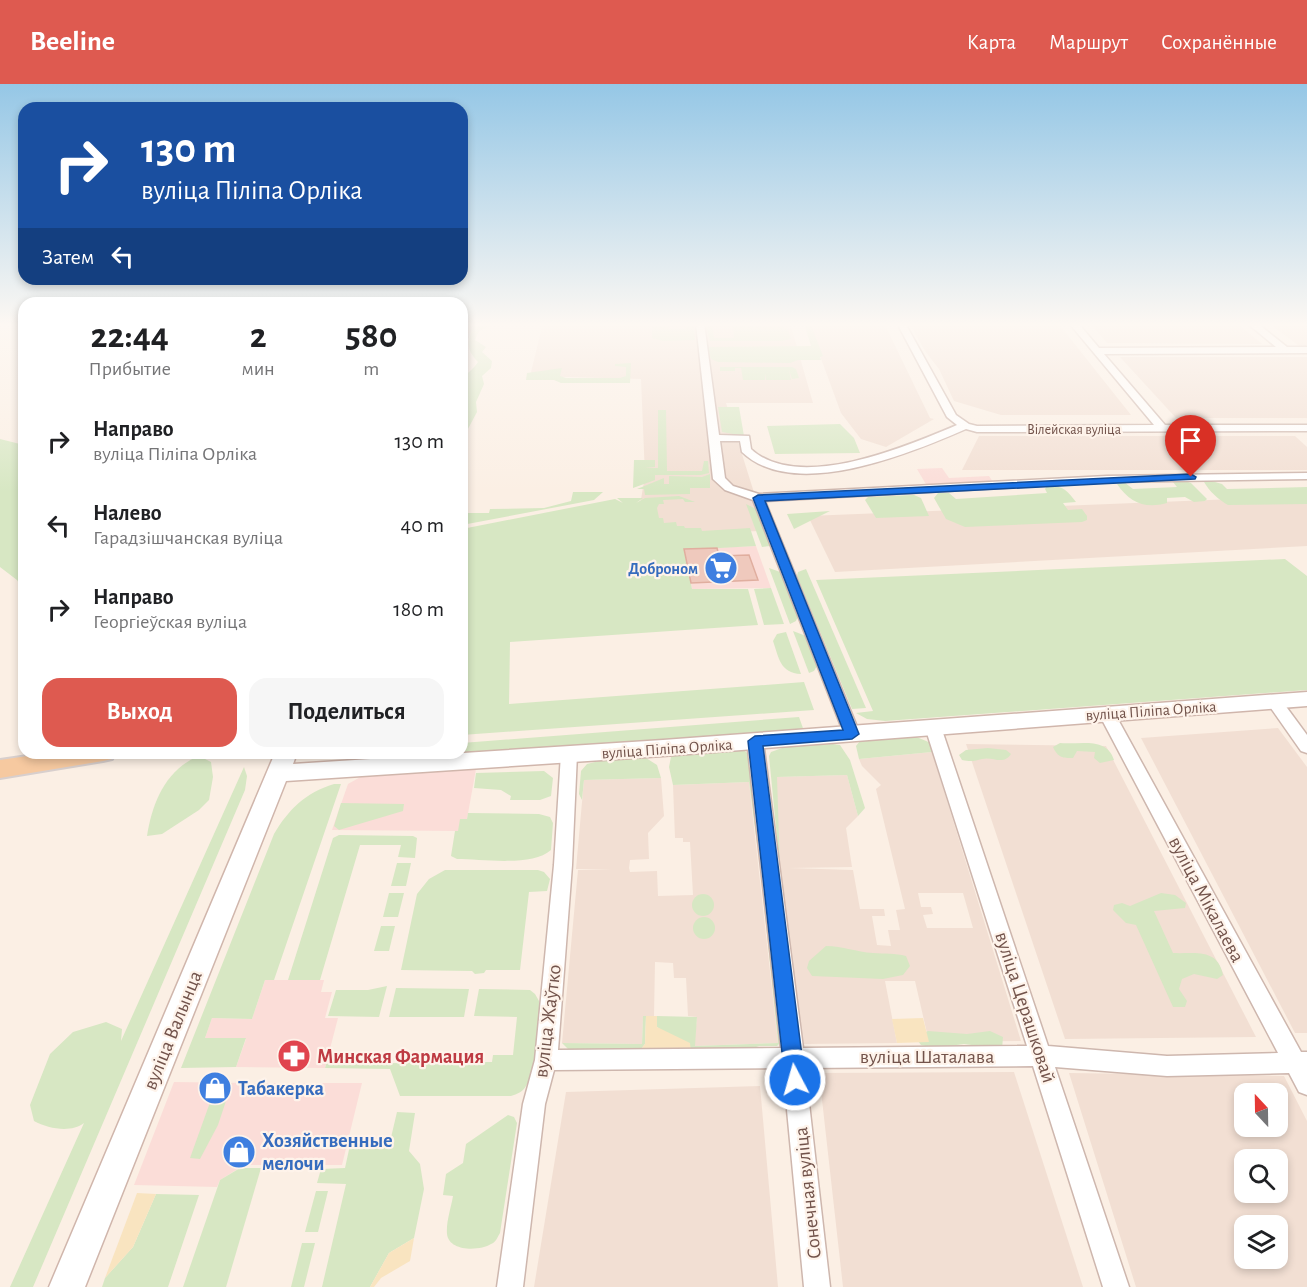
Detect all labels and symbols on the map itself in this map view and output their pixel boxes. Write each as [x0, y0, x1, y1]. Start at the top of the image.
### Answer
pin [1165, 415, 1216, 477]
street label: Вілейская вуліца [1027, 423, 1122, 437]
supermarket icon: Доброном [703, 550, 739, 586]
place label: Доброном [628, 561, 698, 577]
street label: вуліца Піліпа Орліка [1085, 698, 1217, 725]
street label: вуліца Піліпа Орліка [601, 736, 733, 763]
street label: вуліца Мікалаева [1165, 833, 1248, 966]
street label: вуліца Церашковай [991, 929, 1059, 1085]
street label: вуліца Жаўтко [531, 963, 565, 1079]
street label: вуліца Валынца [140, 968, 206, 1093]
pharmacy icon: Минская Фармация [276, 1038, 312, 1074]
place label: Минская Фармация [317, 1047, 484, 1067]
street label: вуліца Шаталава [860, 1047, 994, 1067]
position arrow [763, 1048, 827, 1112]
shop icon: Табакерка [197, 1070, 233, 1106]
place label: Табакерка [238, 1079, 324, 1099]
north arrow [1234, 1083, 1288, 1137]
street label: Сонечная вуліца [791, 1126, 825, 1260]
place label: Хозяйственные мелочи [262, 1131, 393, 1174]
shop icon: Хозяйственные мелочи [221, 1134, 257, 1170]

